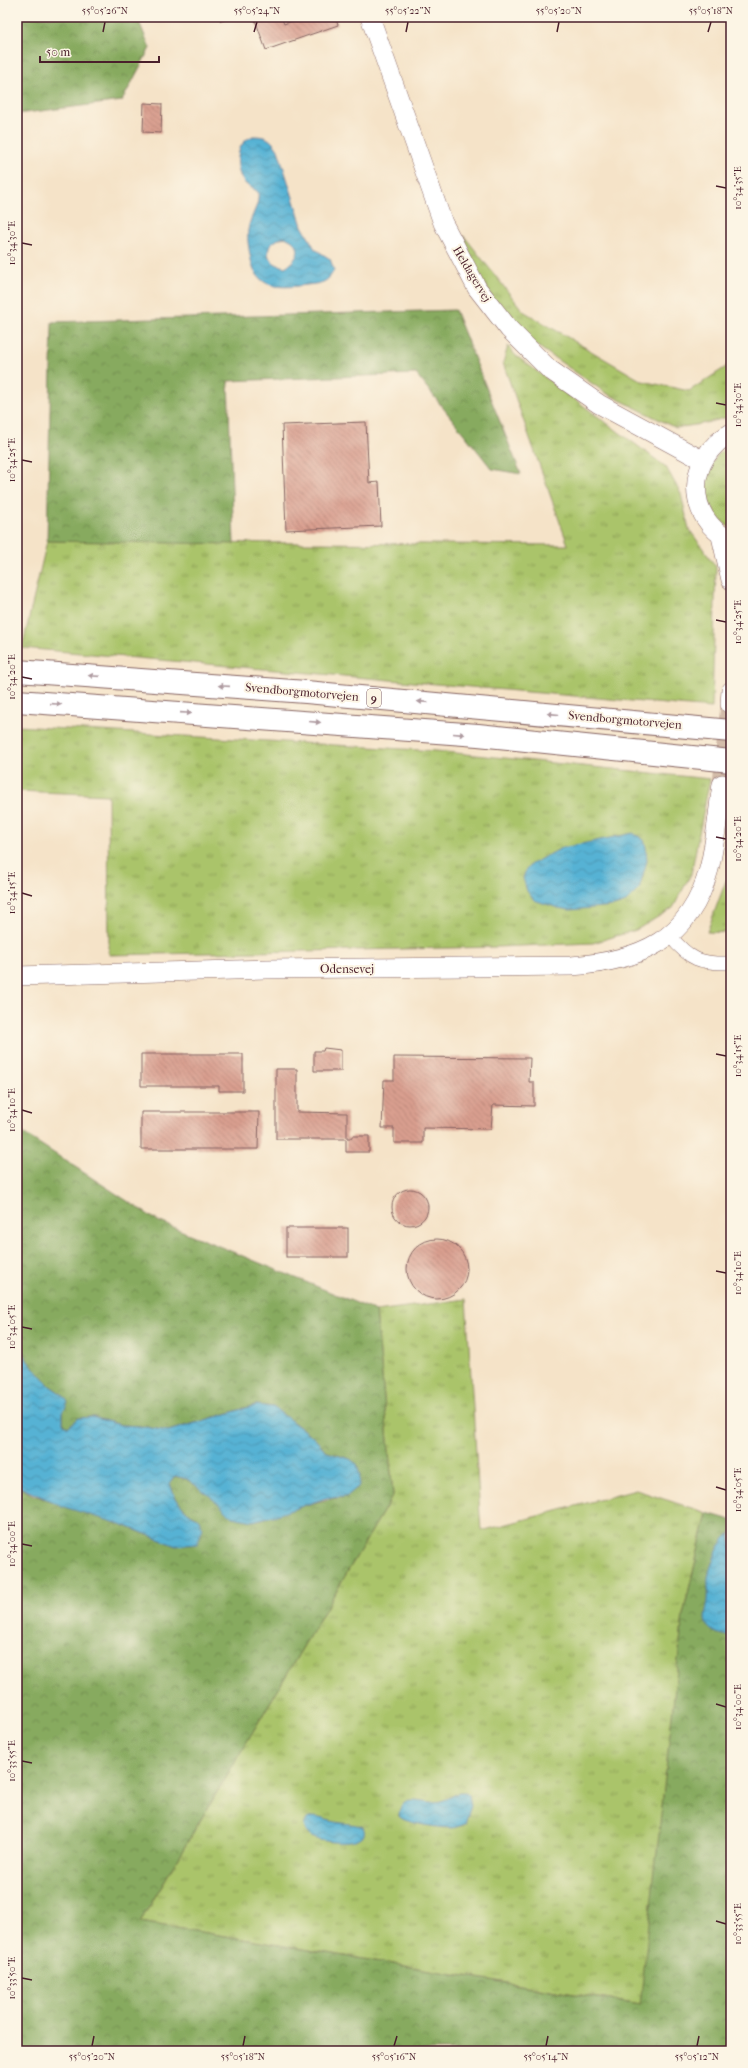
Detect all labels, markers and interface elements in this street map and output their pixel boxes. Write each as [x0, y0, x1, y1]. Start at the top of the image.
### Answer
text: 55°05'26"N [82, 5, 129, 17]
text: 55°05'24"N [234, 5, 281, 17]
text: 55°05'22"N [385, 5, 431, 17]
text: 55°05'20"N [536, 5, 583, 17]
text: 55°05'18"N [689, 5, 734, 17]
scale bar [40, 38, 159, 64]
text: 50 m [46, 45, 70, 59]
text: 10°34'35"E [732, 166, 744, 210]
text: 10°34'30"E [6, 221, 18, 265]
street label: Heldagervej [450, 243, 494, 305]
text: 10°34'30"E [732, 383, 744, 427]
text: 10°34'25"E [6, 438, 18, 482]
text: 10°34'25"E [732, 600, 744, 644]
text: 10°34'20"E [6, 654, 18, 700]
one-way arrow [88, 673, 100, 680]
street label: Svendborgmotorvejen [245, 680, 359, 704]
one-way arrow [218, 682, 230, 689]
road number: 9 [367, 689, 381, 707]
one-way arrow [417, 699, 429, 705]
one-way arrow [50, 700, 62, 707]
street label: Svendborgmotorvejen [568, 708, 682, 732]
one-way arrow [180, 709, 192, 716]
one-way arrow [547, 710, 559, 717]
one-way arrow [309, 719, 321, 726]
one-way arrow [453, 730, 465, 737]
text: 10°34'20"E [732, 816, 744, 862]
text: 10°34'15"E [6, 872, 18, 914]
street label: Odensevej [320, 962, 374, 976]
text: 10°34'15"E [732, 1035, 744, 1077]
text: 10°34'10"E [6, 1088, 18, 1132]
text: 10°34'10"E [732, 1251, 744, 1295]
text: 10°34'05"E [6, 1305, 18, 1349]
text: 10°34'05"E [732, 1468, 744, 1512]
text: 10°34'00"E [6, 1521, 18, 1567]
text: 10°34'00"E [732, 1684, 744, 1730]
text: 10°33'55"E [6, 1740, 18, 1782]
text: 10°33'55"E [732, 1903, 744, 1945]
text: 10°33'50"E [6, 1957, 18, 1999]
text: 55°05'20"N [69, 2051, 116, 2063]
text: 55°05'18"N [221, 2051, 266, 2063]
text: 55°05'16"N [372, 2051, 417, 2063]
text: 55°05'14"N [523, 2051, 569, 2063]
text: 55°05'12"N [675, 2051, 720, 2063]

